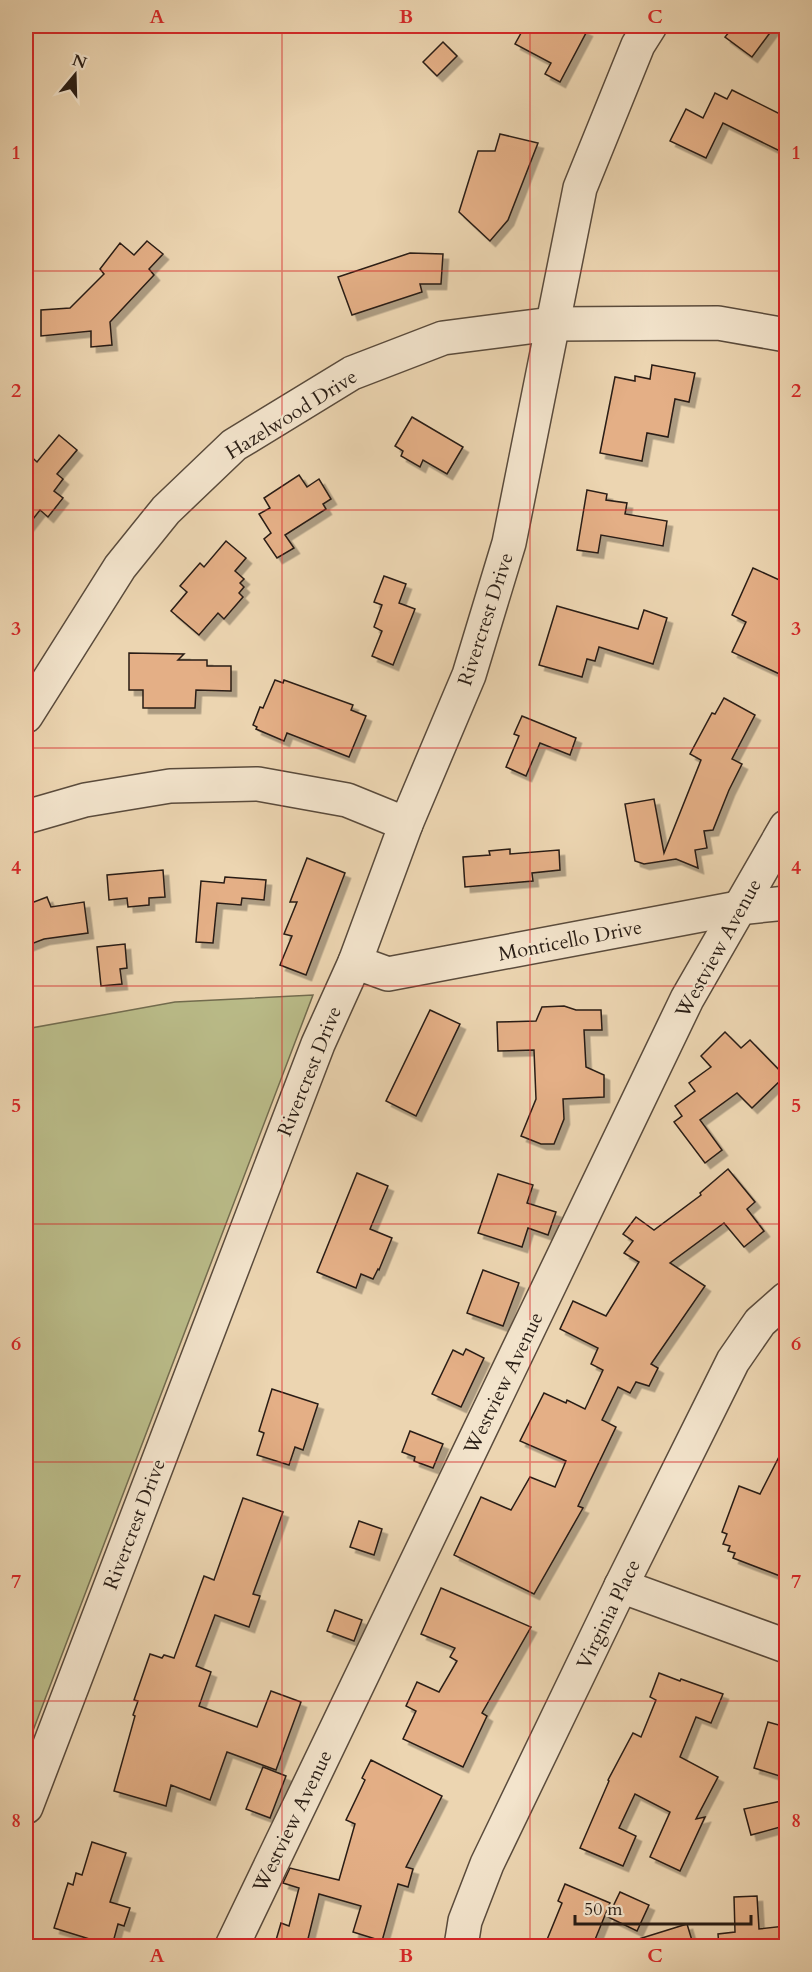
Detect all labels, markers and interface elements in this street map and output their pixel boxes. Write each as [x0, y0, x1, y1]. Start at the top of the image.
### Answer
text: A [149, 3, 165, 30]
text: B [399, 3, 413, 30]
text: C [647, 3, 663, 30]
north arrow [45, 45, 105, 105]
text: N [69, 49, 90, 74]
text: 1 [11, 139, 21, 166]
text: 1 [791, 139, 801, 166]
street label: Hazelwood Drive [220, 363, 362, 466]
text: 2 [11, 377, 21, 404]
text: 2 [791, 377, 801, 404]
street label: Rivercrest Drive [451, 549, 520, 689]
text: 3 [11, 615, 21, 642]
text: 3 [791, 615, 801, 642]
text: 4 [11, 854, 21, 881]
text: 4 [791, 854, 801, 881]
street label: Westview Avenue [669, 874, 768, 1024]
street label: Monticello Drive [496, 913, 644, 968]
street label: Rivercrest Drive [271, 1002, 348, 1140]
text: 5 [11, 1092, 21, 1119]
text: 5 [791, 1092, 801, 1119]
street label: Westview Avenue [457, 1308, 550, 1460]
text: 6 [11, 1330, 21, 1357]
text: 6 [791, 1330, 801, 1357]
street label: Rivercrest Drive [97, 1455, 172, 1594]
street label: Virginia Place [570, 1555, 647, 1674]
text: 7 [11, 1568, 21, 1595]
text: 7 [791, 1568, 801, 1595]
street label: Westview Avenue [246, 1746, 339, 1898]
text: 8 [11, 1807, 21, 1834]
text: 8 [791, 1807, 801, 1834]
scale bar [575, 1888, 750, 1926]
text: 50 m [584, 1897, 623, 1922]
text: A [149, 1942, 165, 1969]
text: B [399, 1942, 413, 1969]
text: C [647, 1942, 663, 1969]

